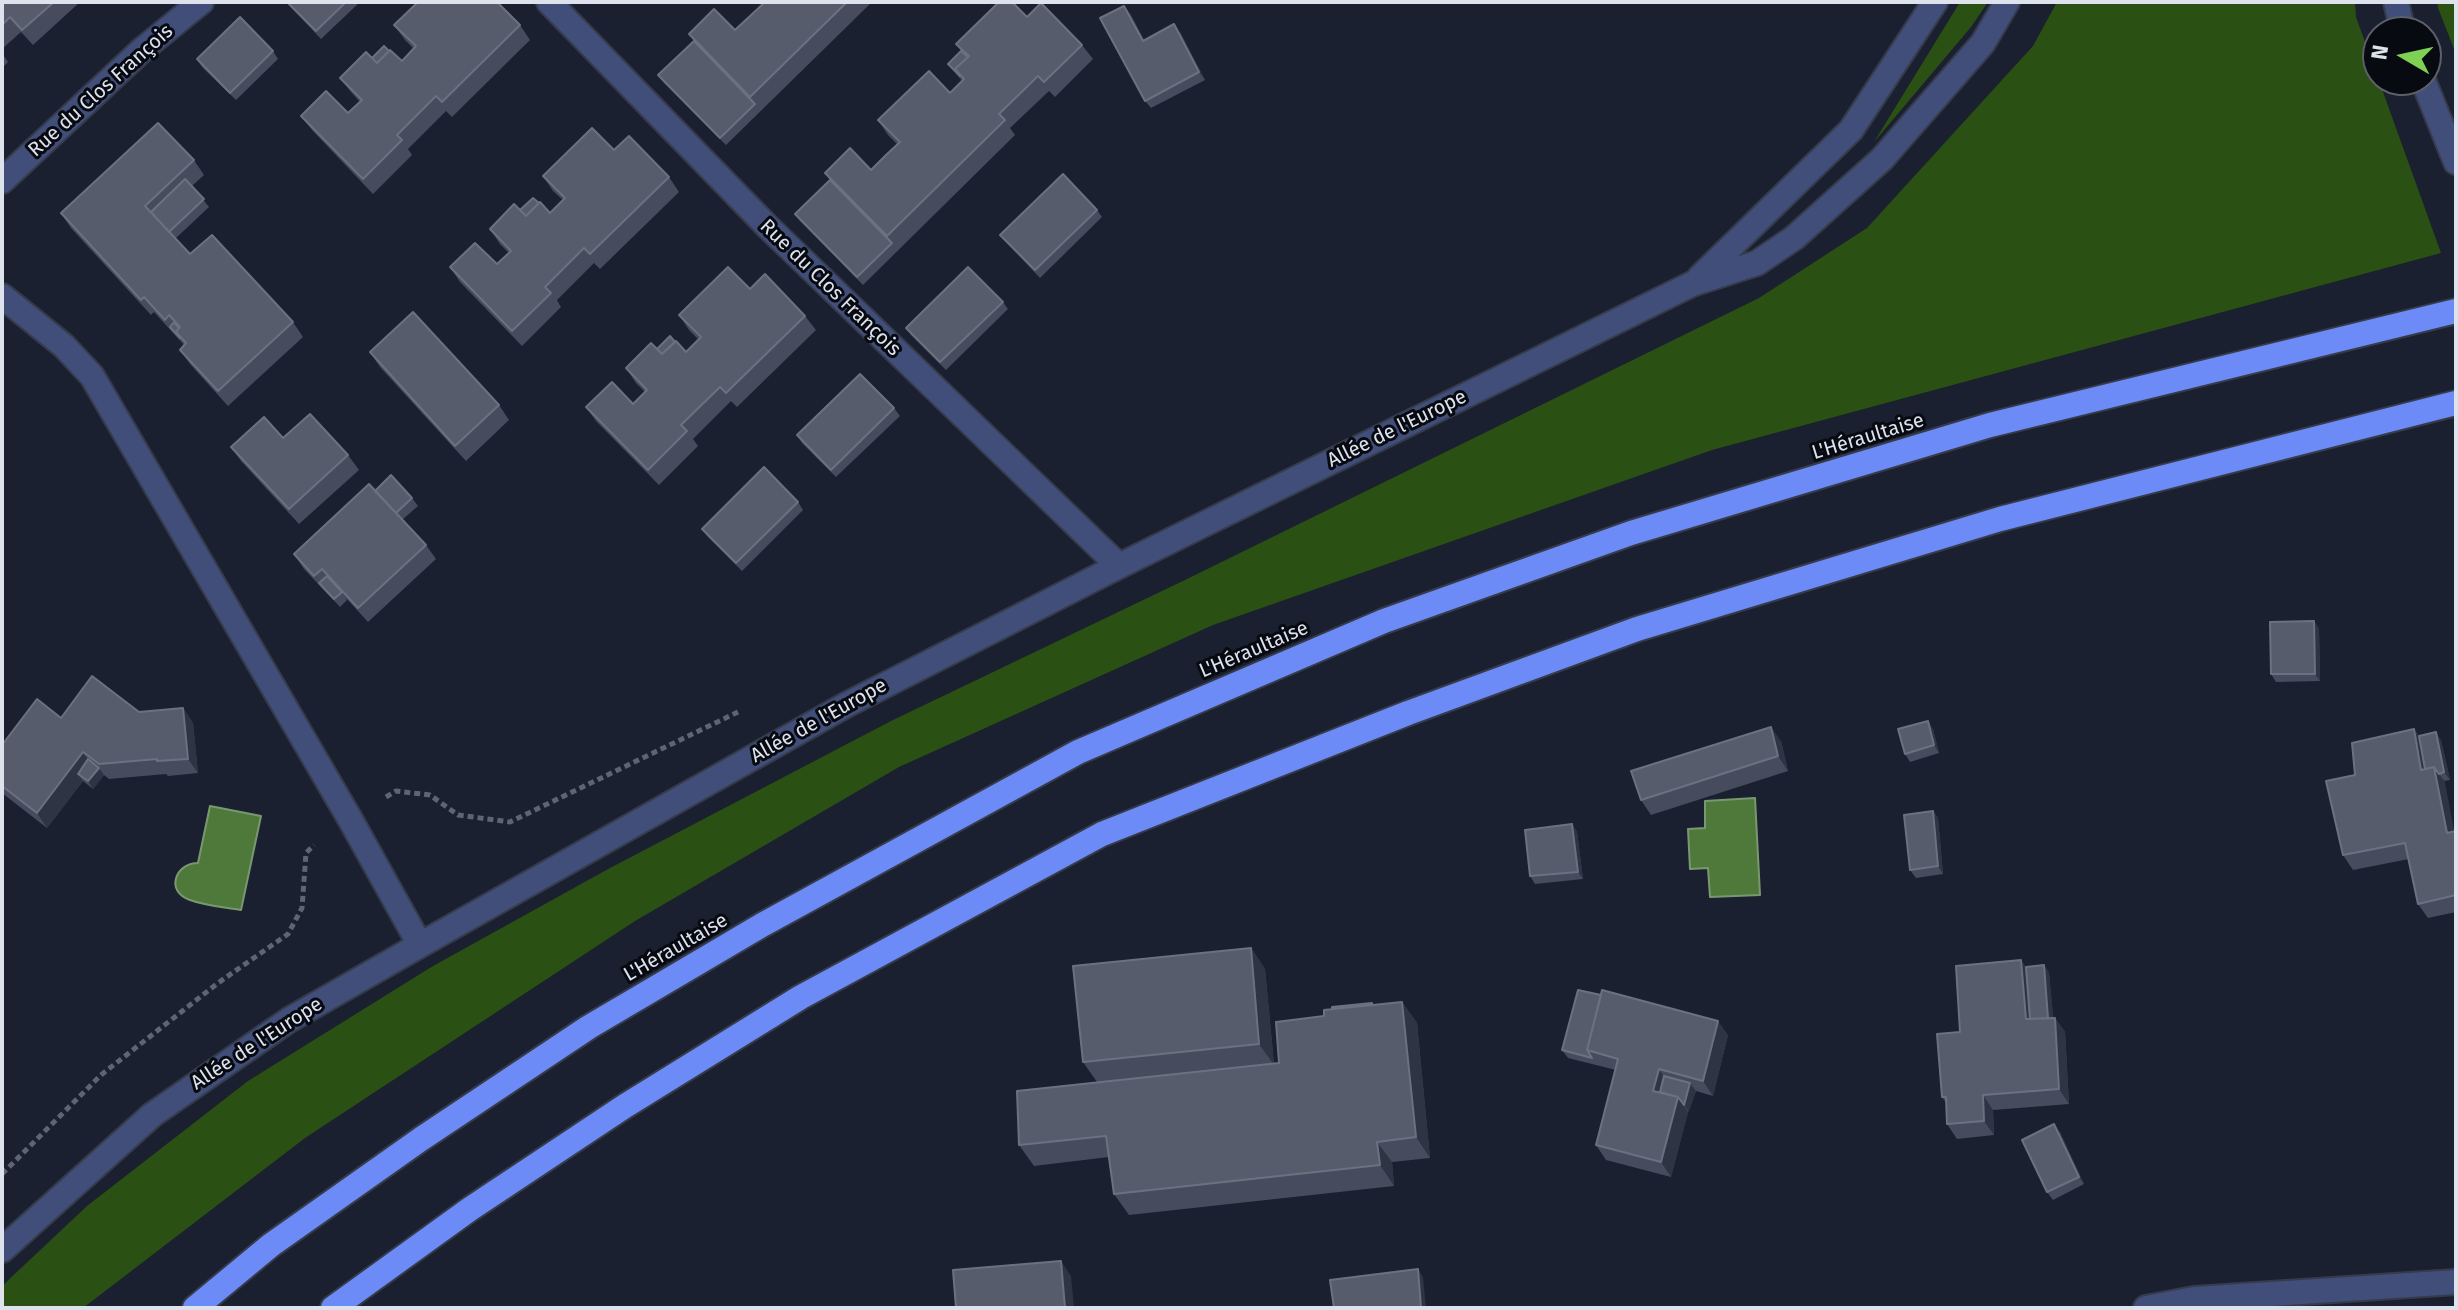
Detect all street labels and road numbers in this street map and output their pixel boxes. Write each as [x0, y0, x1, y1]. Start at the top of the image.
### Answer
street label: Rue du Clos François [24, 20, 178, 162]
street label: Rue du Clos François [755, 215, 905, 361]
street label: Allée de l'Europe [1323, 385, 1471, 473]
street label: L'Héraultaise [1809, 409, 1927, 465]
street label: L'Héraultaise [1196, 616, 1312, 684]
street label: Allée de l'Europe [747, 674, 891, 768]
street label: L'Héraultaise [620, 909, 732, 987]
street label: Allée de l'Europe [187, 993, 327, 1095]

